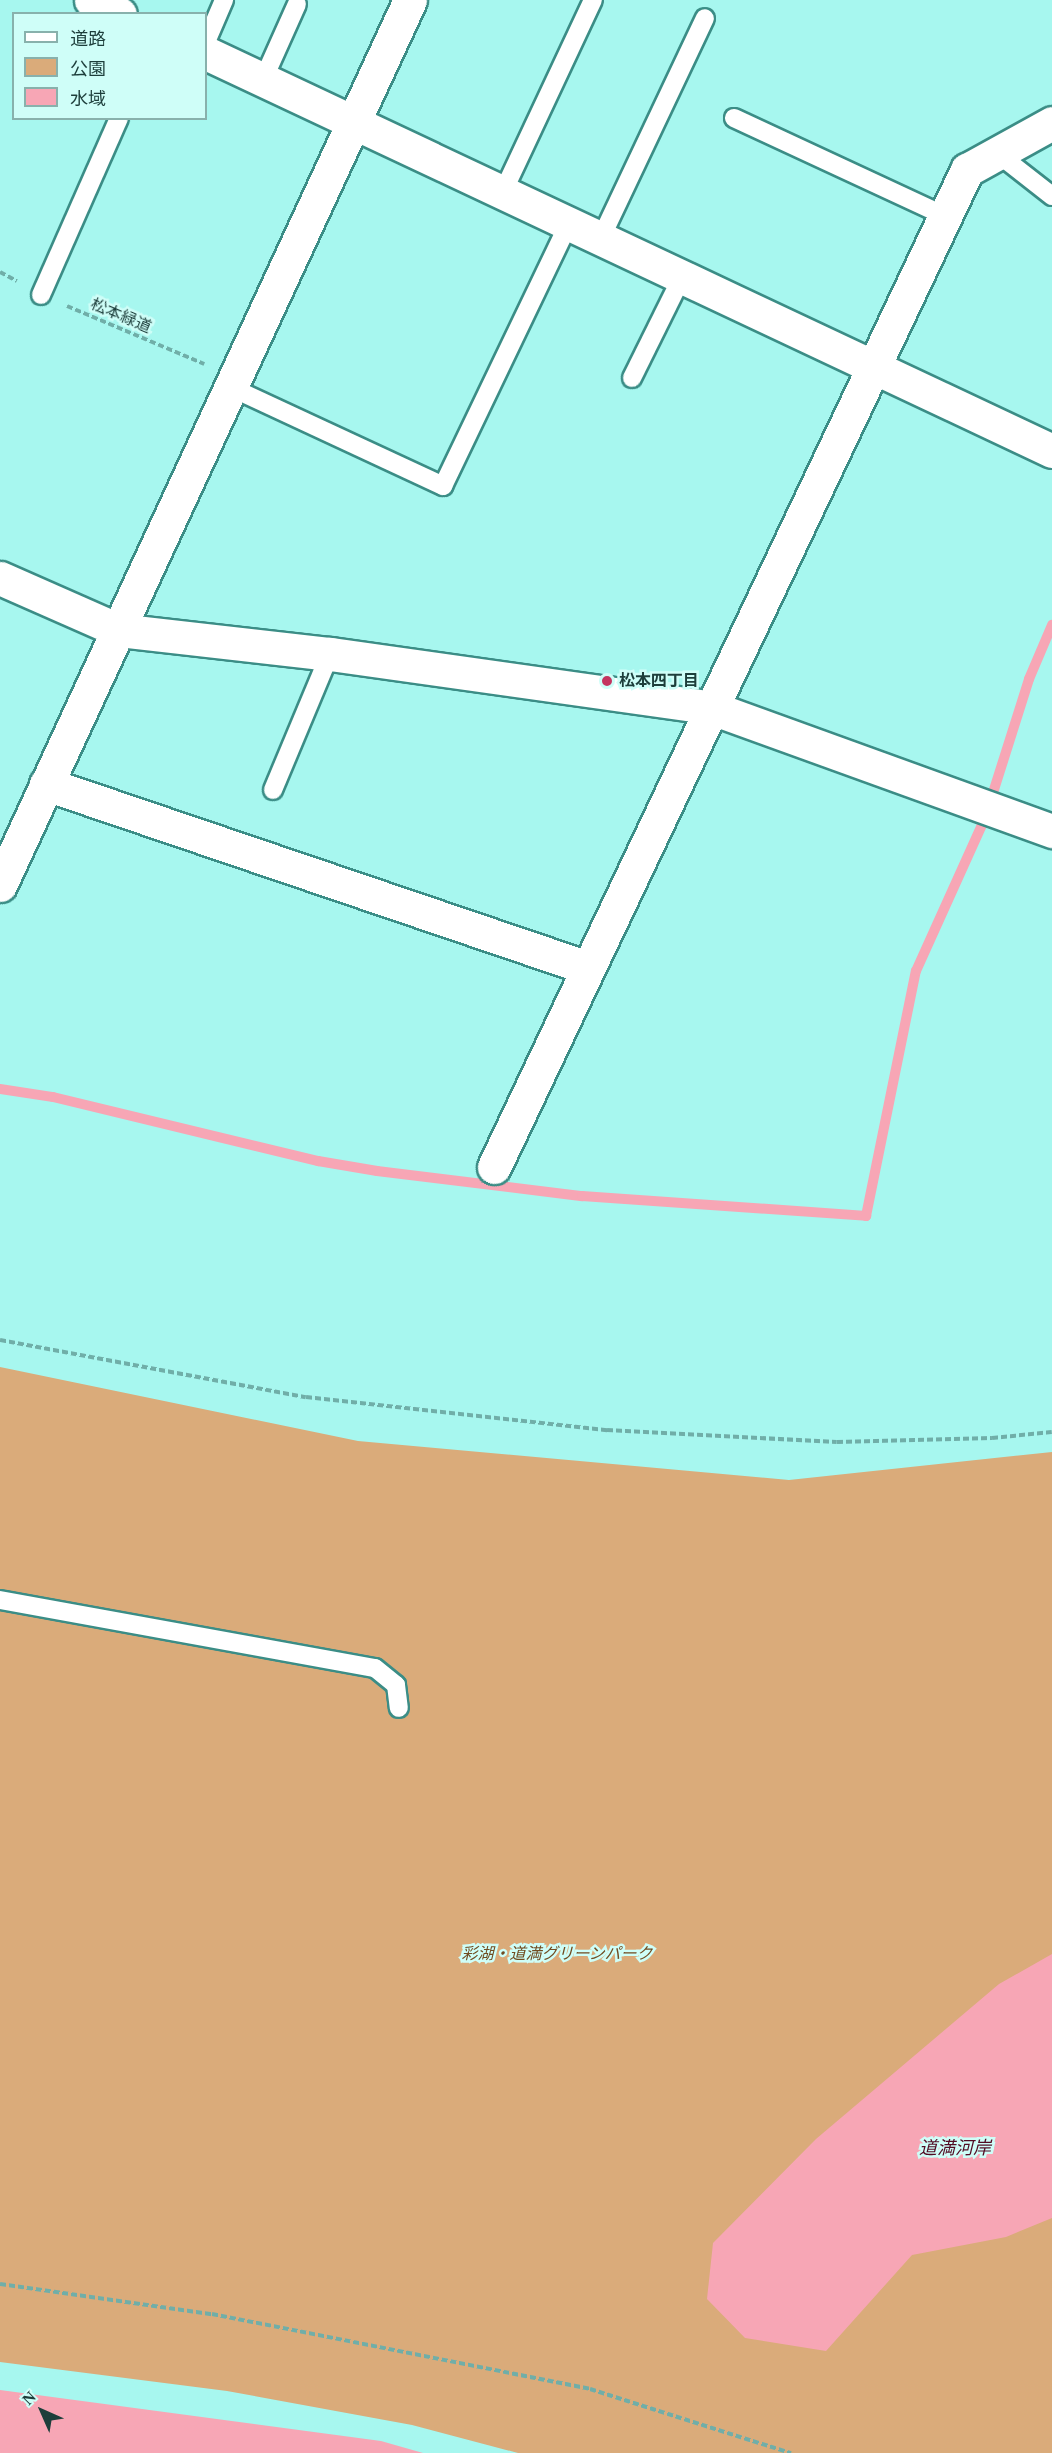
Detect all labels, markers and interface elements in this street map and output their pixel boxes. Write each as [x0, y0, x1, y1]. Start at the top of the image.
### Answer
legend [12, 12, 207, 120]
text: 道路 [70, 29, 106, 49]
text: 公園 [70, 59, 106, 79]
text: 水域 [70, 89, 106, 109]
street label: 松本緑道 [88, 295, 154, 337]
place label: 松本四丁目 [619, 671, 699, 691]
marker: 松本四丁目 [600, 674, 614, 688]
park label: 彩湖・道満グリーンパーク [461, 1944, 653, 1964]
water label: 道満河岸 [919, 2137, 991, 2159]
north arrow [12, 2381, 72, 2441]
text: N [19, 2388, 39, 2408]

